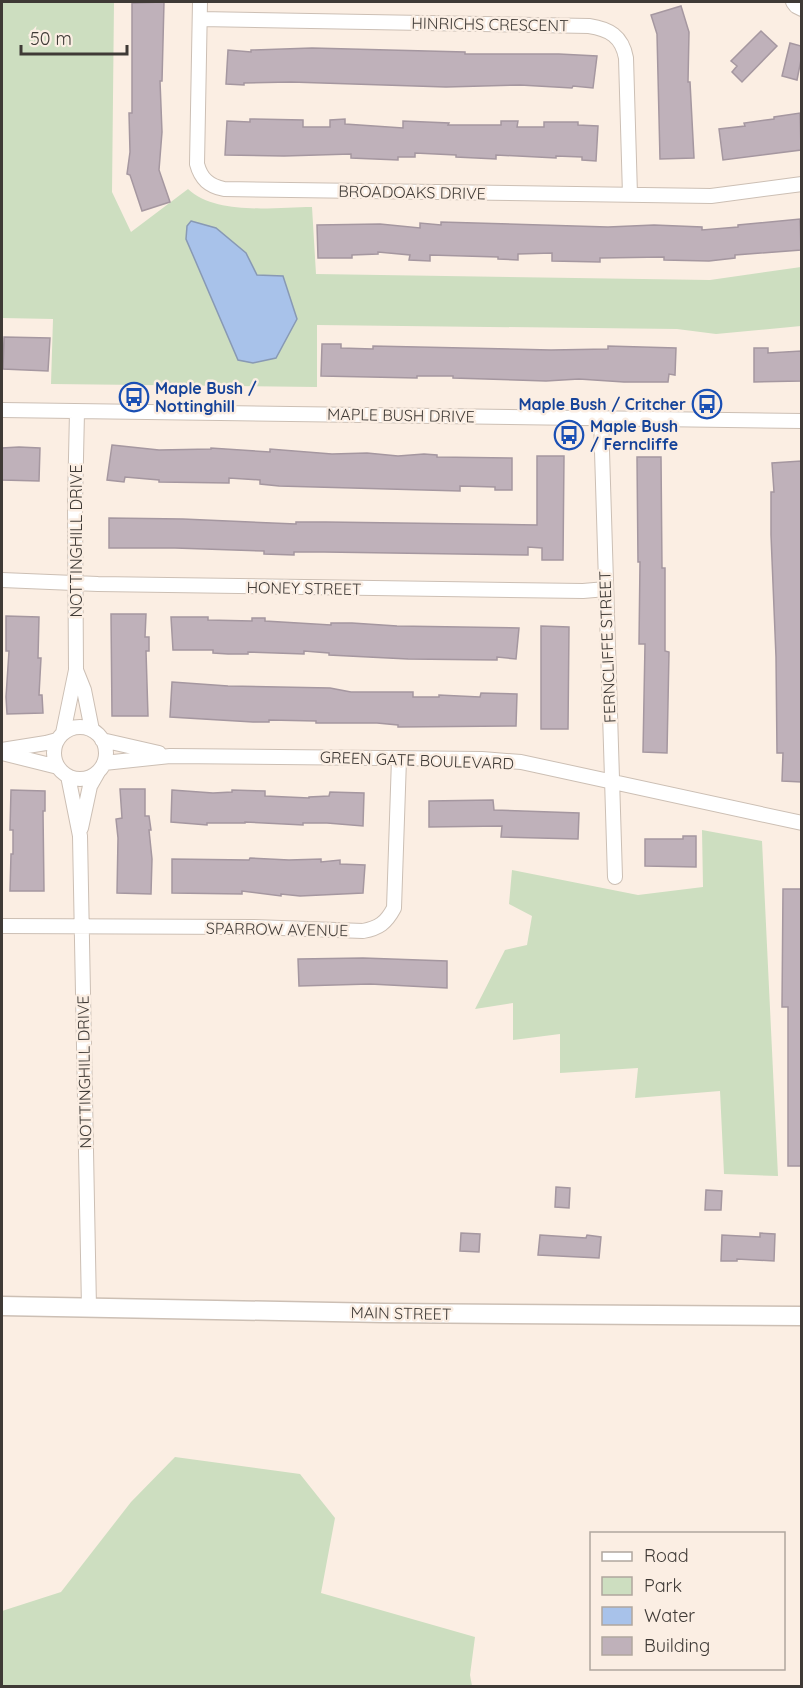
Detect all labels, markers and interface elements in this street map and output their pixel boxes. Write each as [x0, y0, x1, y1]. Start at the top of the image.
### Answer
street label: HINRICHS CRESCENT [411, 13, 569, 35]
scale bar [21, 18, 128, 56]
text: 50 m [30, 27, 72, 50]
street label: BROADOAKS DRIVE [338, 181, 486, 203]
place label: Maple Bush / Nottinghill [155, 378, 257, 416]
bus stop icon: Maple Bush / Nottinghill [118, 381, 150, 413]
bus stop icon: Maple Bush / Critcher [691, 388, 723, 420]
place label: Maple Bush / Critcher [518, 394, 686, 414]
street label: MAPLE BUSH DRIVE [327, 404, 475, 426]
place label: Maple Bush / Ferncliffe [590, 416, 678, 454]
bus stop icon: Maple Bush / Ferncliffe [553, 419, 585, 451]
street label: NOTTINGHILL DRIVE [66, 464, 86, 618]
street label: FERNCLIFFE STREET [594, 570, 620, 723]
street label: HONEY STREET [246, 577, 362, 599]
street label: GREEN GATE BOULEVARD [320, 747, 514, 773]
street label: SPARROW AVENUE [206, 918, 348, 940]
street label: NOTTINGHILL DRIVE [73, 995, 95, 1149]
street label: MAIN STREET [350, 1302, 452, 1324]
legend [590, 1532, 785, 1670]
text: Road [644, 1544, 689, 1567]
text: Park [644, 1574, 682, 1597]
text: Water [644, 1604, 695, 1627]
text: Building [644, 1634, 710, 1657]

